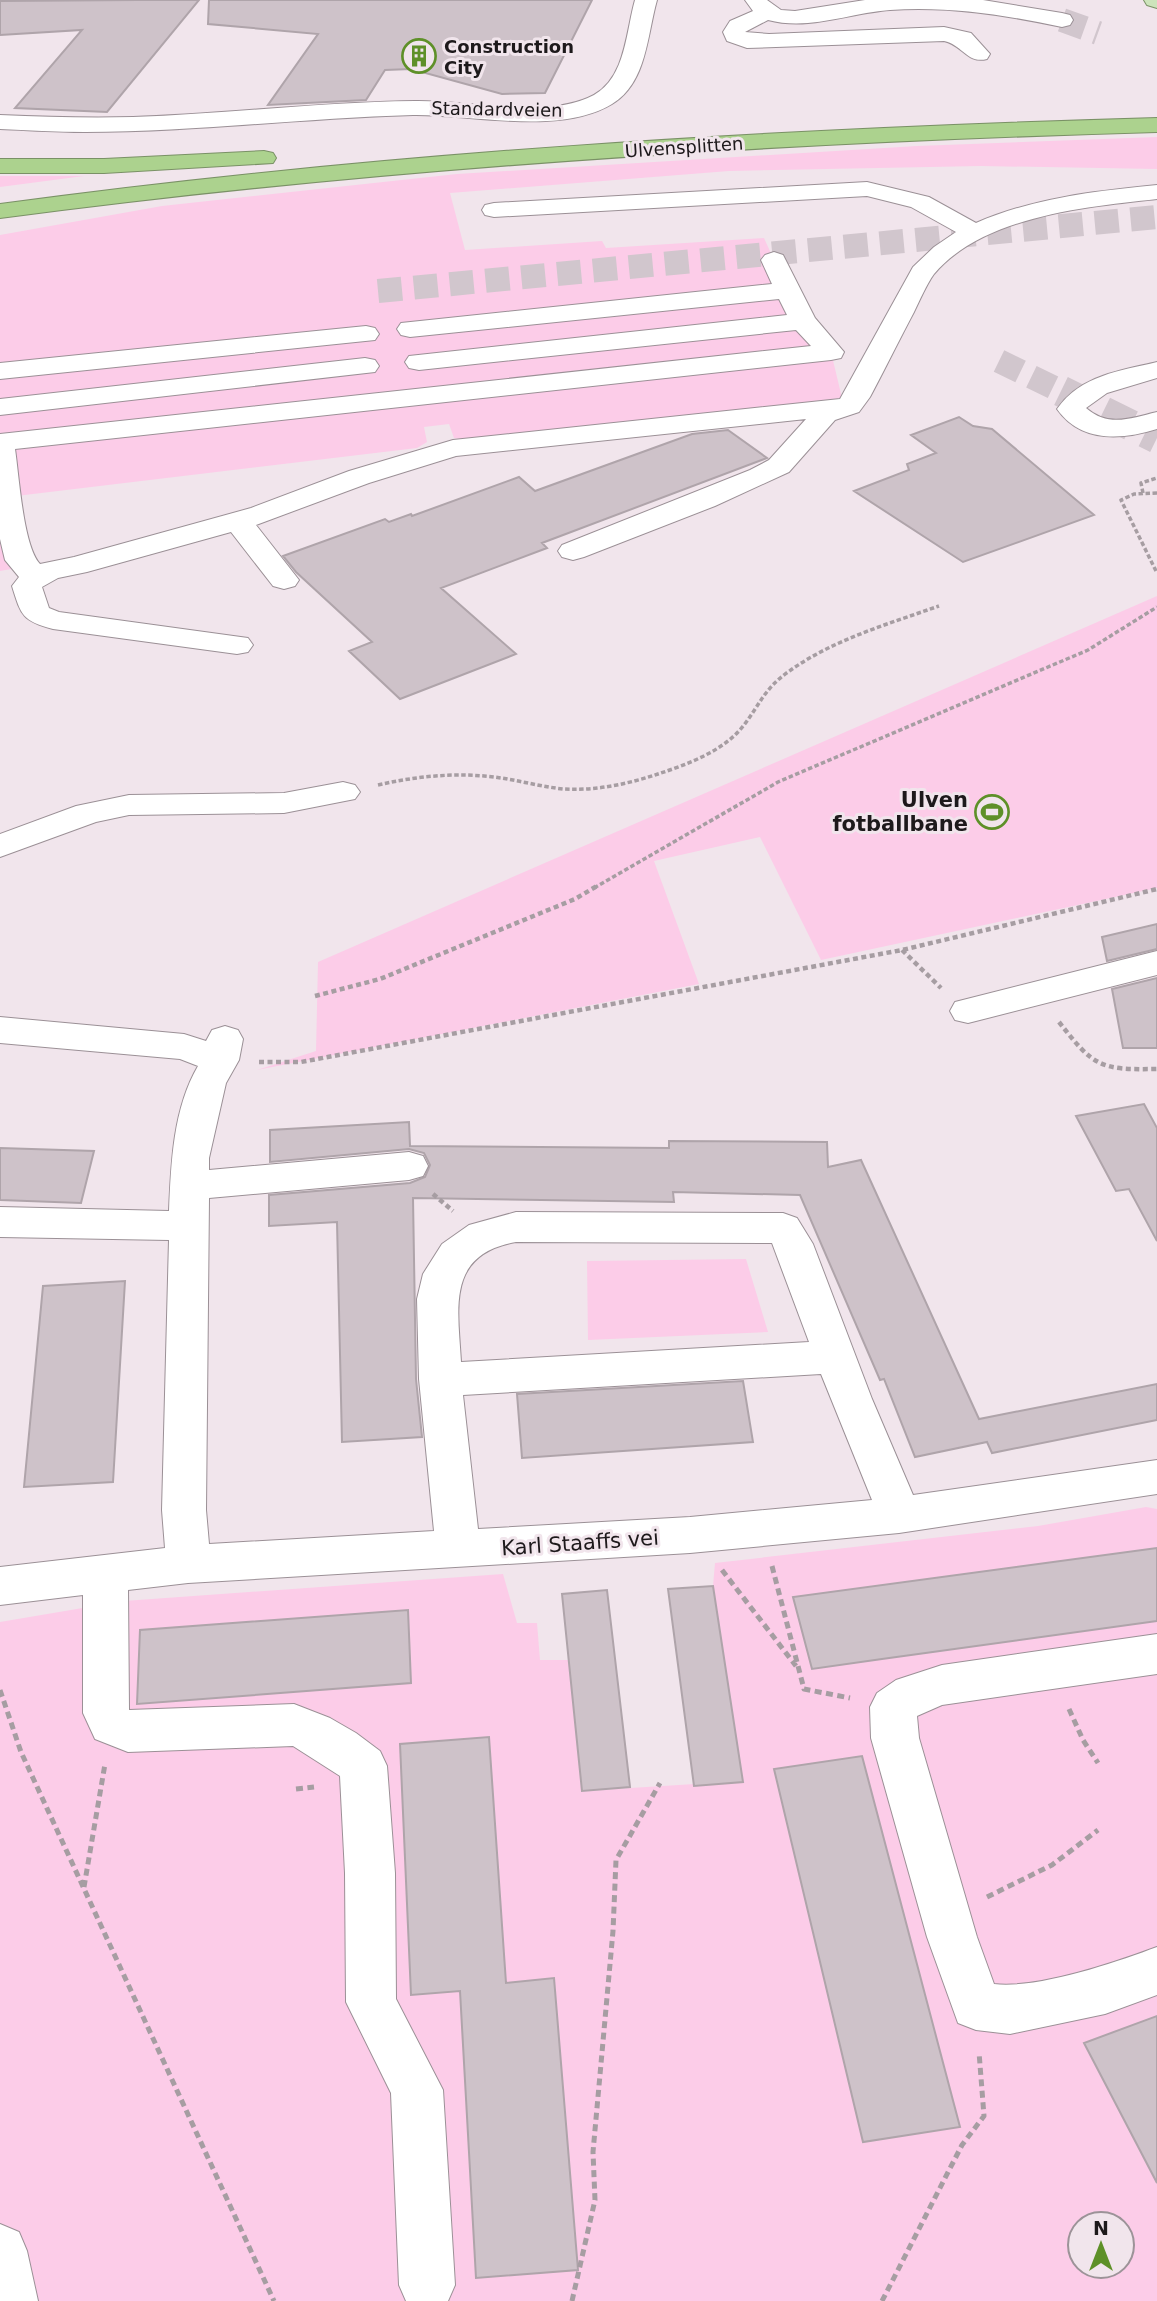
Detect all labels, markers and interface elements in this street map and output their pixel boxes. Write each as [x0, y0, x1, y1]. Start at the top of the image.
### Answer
place label: Construction City [444, 36, 574, 78]
building icon: Construction City [400, 37, 438, 75]
street label: Standardveien [431, 97, 563, 121]
street label: Ulvensplitten [624, 132, 744, 162]
place label: Ulven fotballbane [832, 788, 968, 836]
sports icon: Ulven fotballbane [973, 793, 1011, 831]
street label: Karl Staaffs vei [500, 1526, 660, 1560]
north arrow [1066, 2210, 1136, 2280]
text: N [1093, 2217, 1109, 2239]

